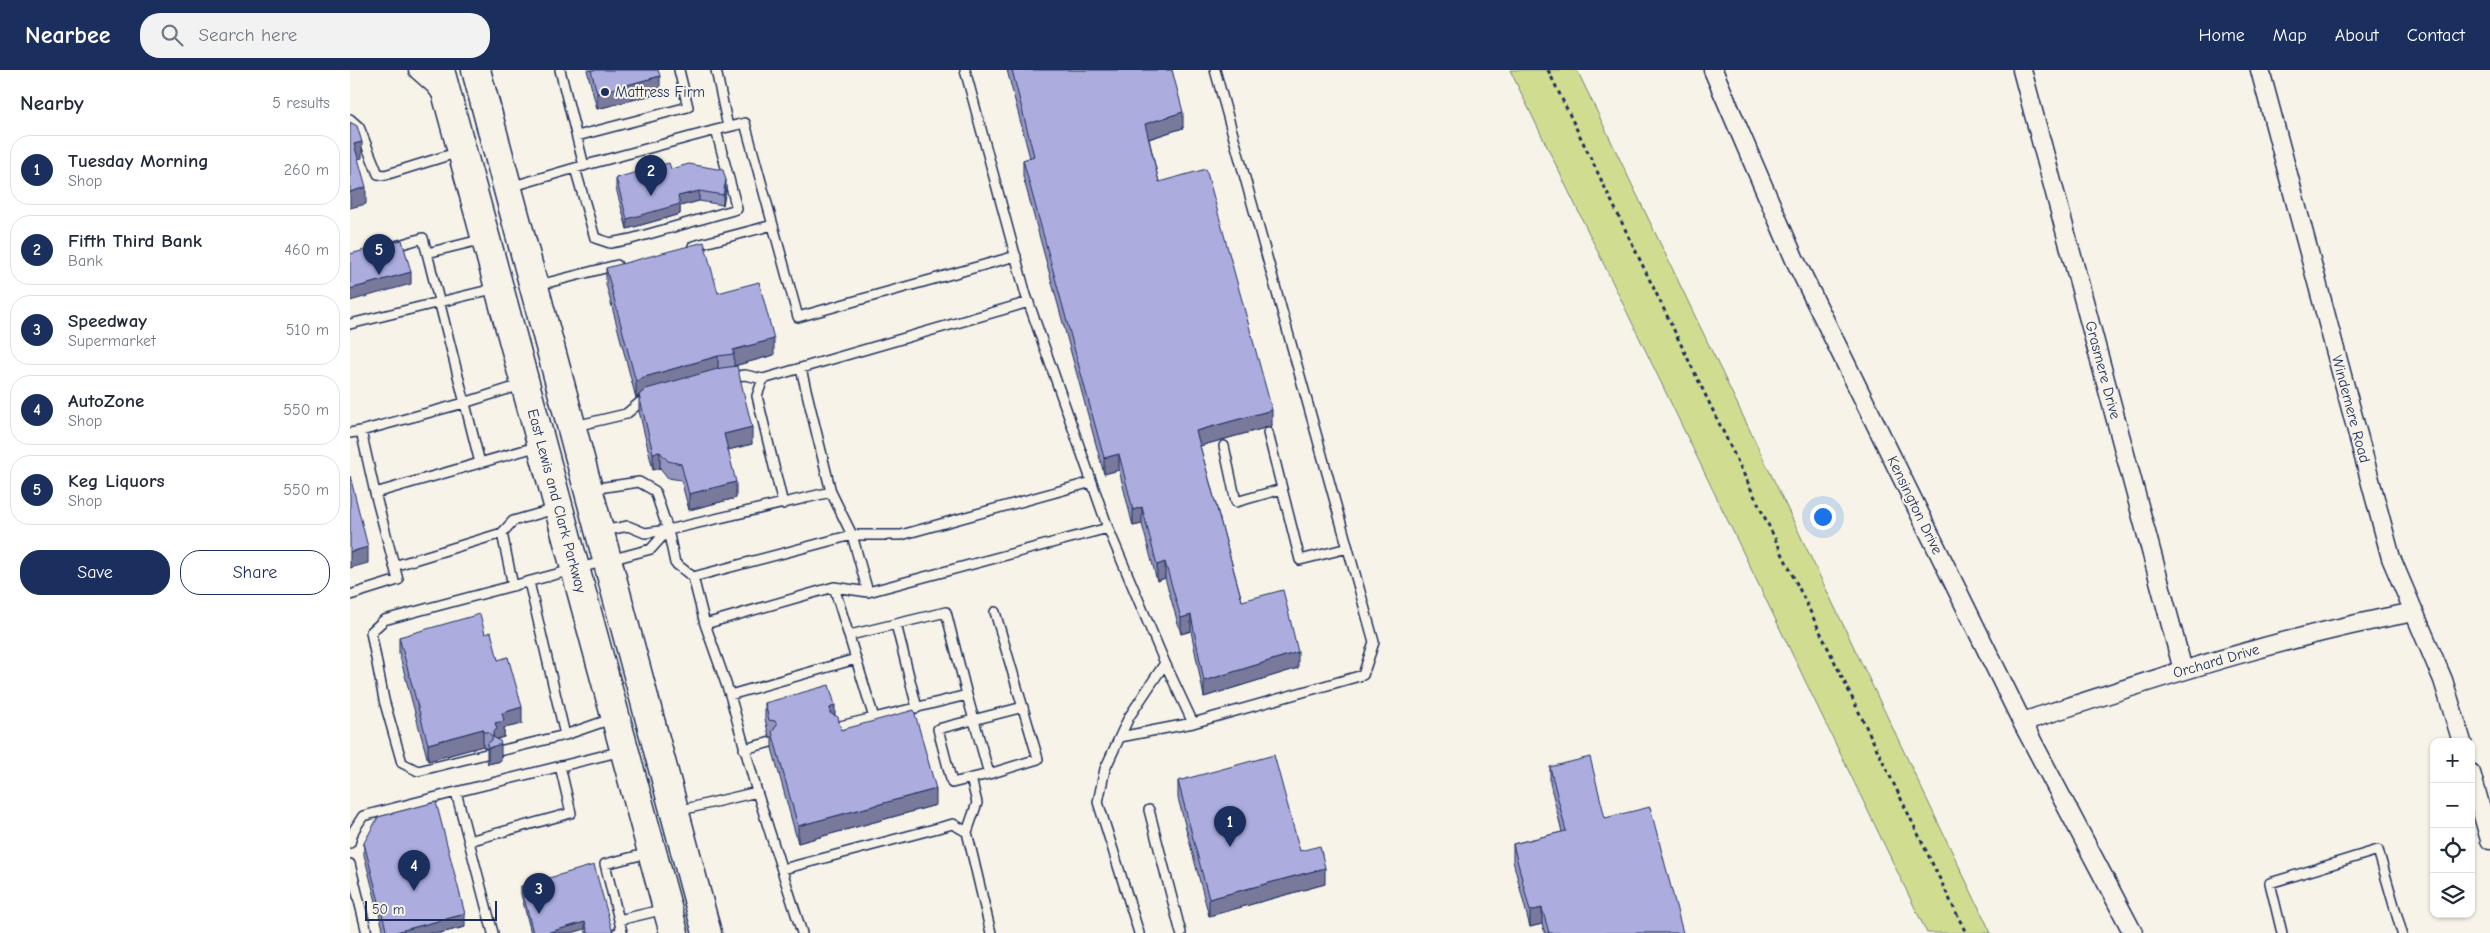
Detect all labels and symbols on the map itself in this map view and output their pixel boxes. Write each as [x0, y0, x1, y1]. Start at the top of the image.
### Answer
place label: Mattress Firm [615, 83, 705, 101]
marker: Mattress Firm [599, 86, 611, 98]
pin: 2 [635, 155, 667, 196]
pin: 5 [363, 234, 395, 275]
street label: Grasmere Drive [2081, 319, 2125, 421]
street label: Windemere Road [2328, 353, 2374, 465]
street label: East Lewis and Clark Parkway [524, 407, 590, 595]
street label: Kensington Drive [1883, 453, 1947, 558]
your location [1810, 504, 1836, 530]
street label: Orchard Drive [2171, 640, 2262, 682]
pin: 1 [1214, 806, 1246, 847]
pin: 4 [398, 850, 430, 891]
pin: 3 [523, 873, 555, 914]
scale bar [365, 898, 498, 921]

